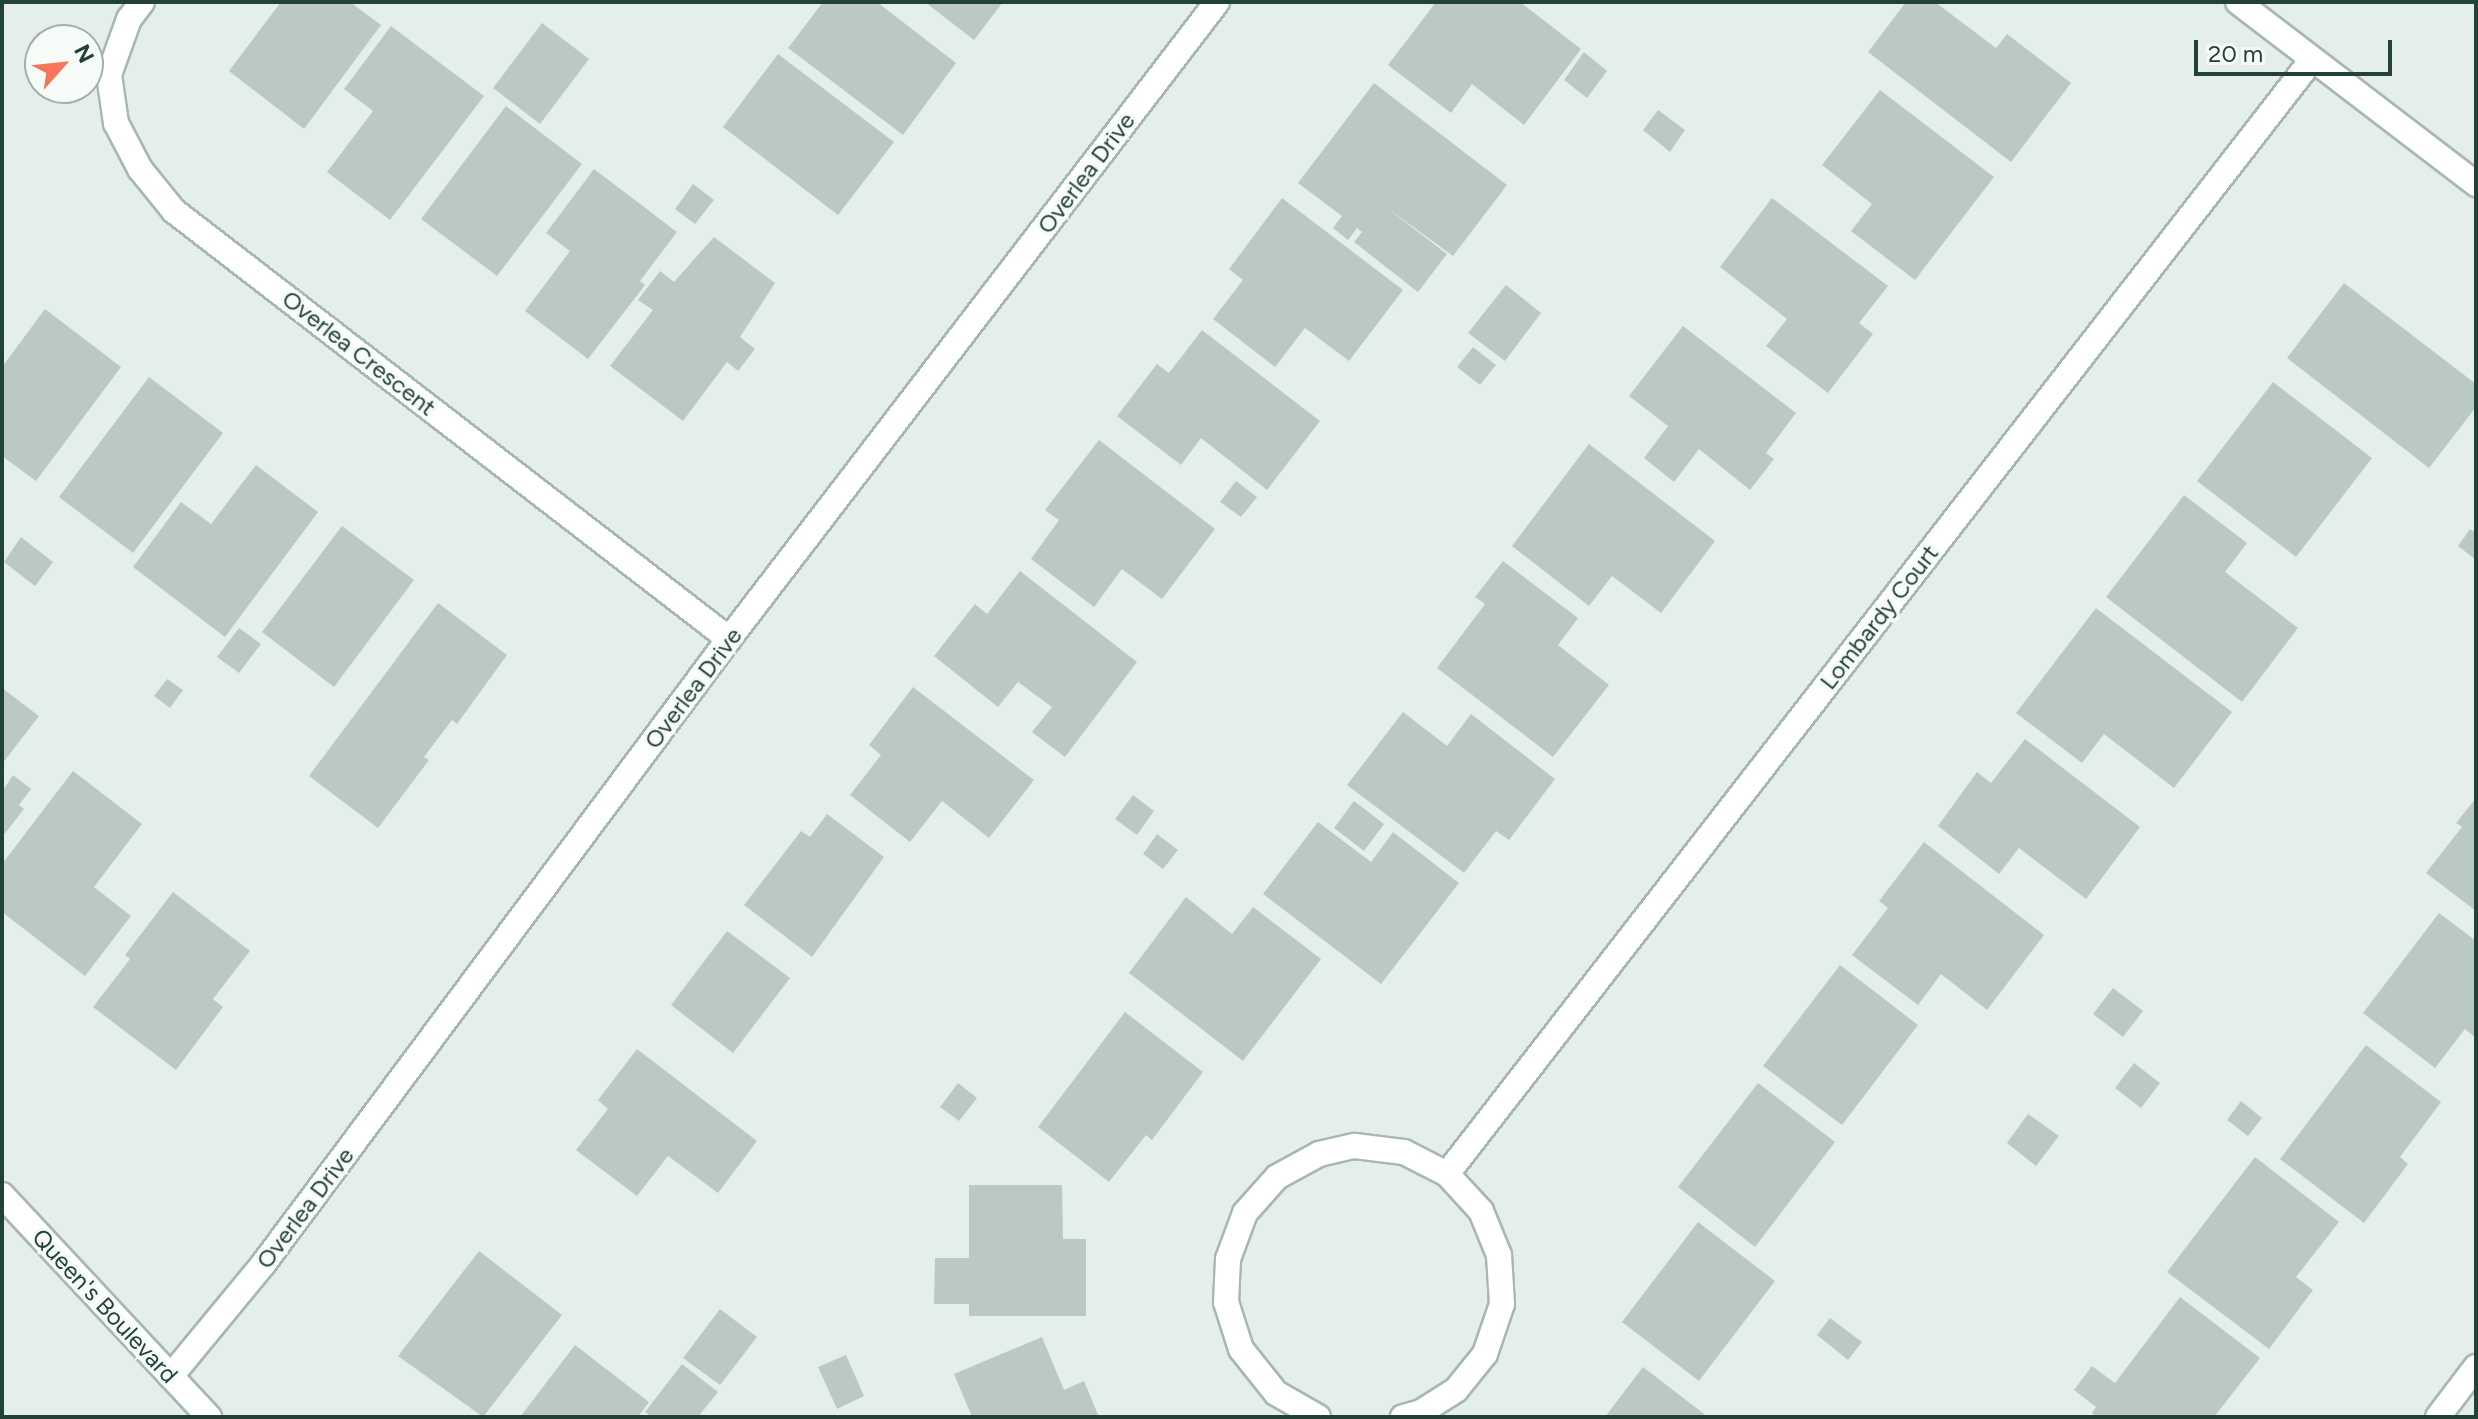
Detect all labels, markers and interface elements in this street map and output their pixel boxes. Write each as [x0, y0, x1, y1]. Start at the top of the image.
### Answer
north arrow [24, 24, 104, 104]
scale bar [2198, 24, 2396, 74]
text: 20 m [2208, 39, 2263, 68]
text: N [68, 40, 100, 67]
street label: Overlea Drive [1031, 107, 1141, 239]
street label: Overlea Crescent [277, 284, 441, 422]
street label: Lombardy Court [1814, 539, 1944, 695]
street label: Overlea Drive [638, 622, 748, 754]
street label: Overlea Drive [250, 1142, 360, 1274]
street label: Queen's Boulevard [26, 1223, 184, 1389]

